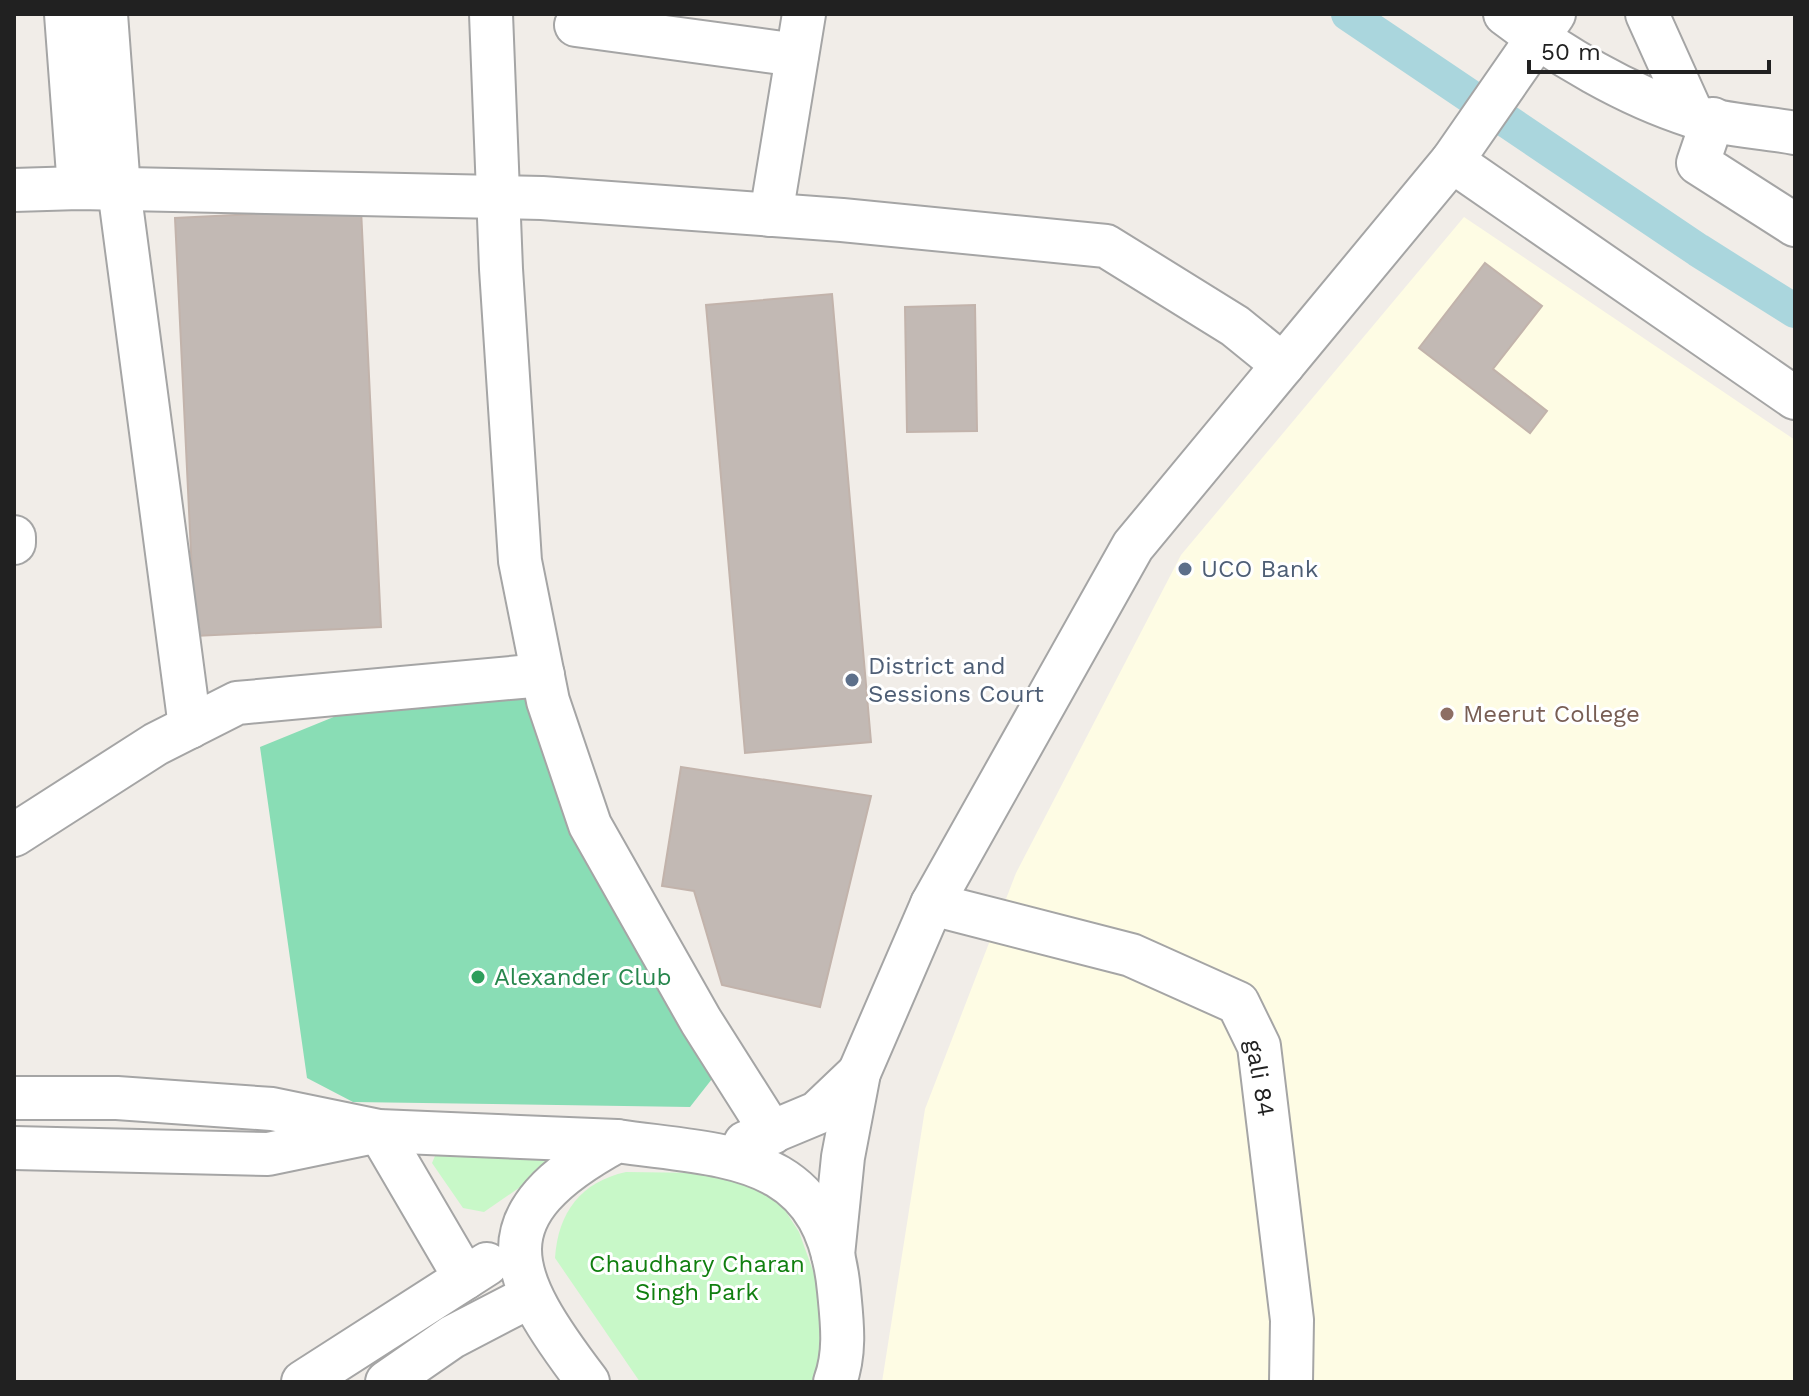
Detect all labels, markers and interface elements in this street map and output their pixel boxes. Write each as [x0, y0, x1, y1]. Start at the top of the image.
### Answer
scale bar [1529, 24, 1769, 74]
text: 50 m [1541, 38, 1601, 66]
place label: UCO Bank [1201, 555, 1319, 583]
marker: UCO Bank [1176, 560, 1194, 578]
place label: District and Sessions Court [868, 652, 1044, 708]
marker: District and Sessions Court [843, 671, 861, 689]
place label: Meerut College [1463, 700, 1640, 728]
marker: Meerut College [1438, 705, 1456, 723]
place label: Alexander Club [494, 963, 672, 991]
marker: Alexander Club [469, 968, 487, 986]
street label: gali 84 [1239, 1037, 1281, 1119]
park label: Chaudhary Charan Singh Park [589, 1250, 805, 1306]

